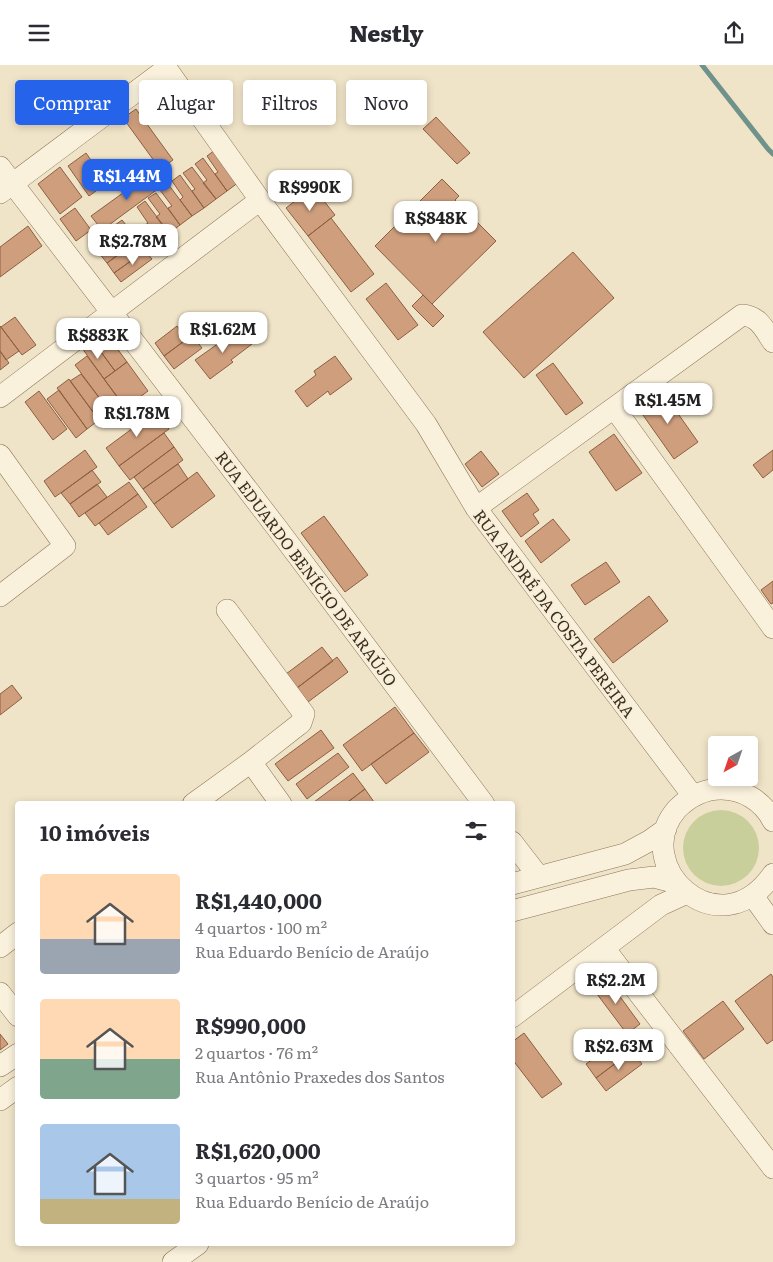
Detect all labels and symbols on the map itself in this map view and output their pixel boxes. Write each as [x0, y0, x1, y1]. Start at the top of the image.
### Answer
pin: R$1.44M [81, 159, 173, 201]
pin: R$990K [269, 169, 351, 212]
pin: R$848K [395, 201, 477, 243]
pin: R$2.78M [87, 223, 179, 266]
pin: R$1.62M [177, 311, 269, 354]
pin: R$883K [57, 317, 139, 360]
pin: R$1.45M [622, 383, 714, 425]
pin: R$1.78M [91, 395, 183, 438]
street label: RUA EDUARDO BENÍCIO DE ARAÚJO [210, 445, 404, 691]
street label: RUA ANDRÉ DA COSTA PEREIRA [469, 504, 642, 722]
north arrow [708, 736, 758, 786]
pin: R$2.2M [575, 963, 657, 1005]
pin: R$2.63M [573, 1029, 665, 1071]

